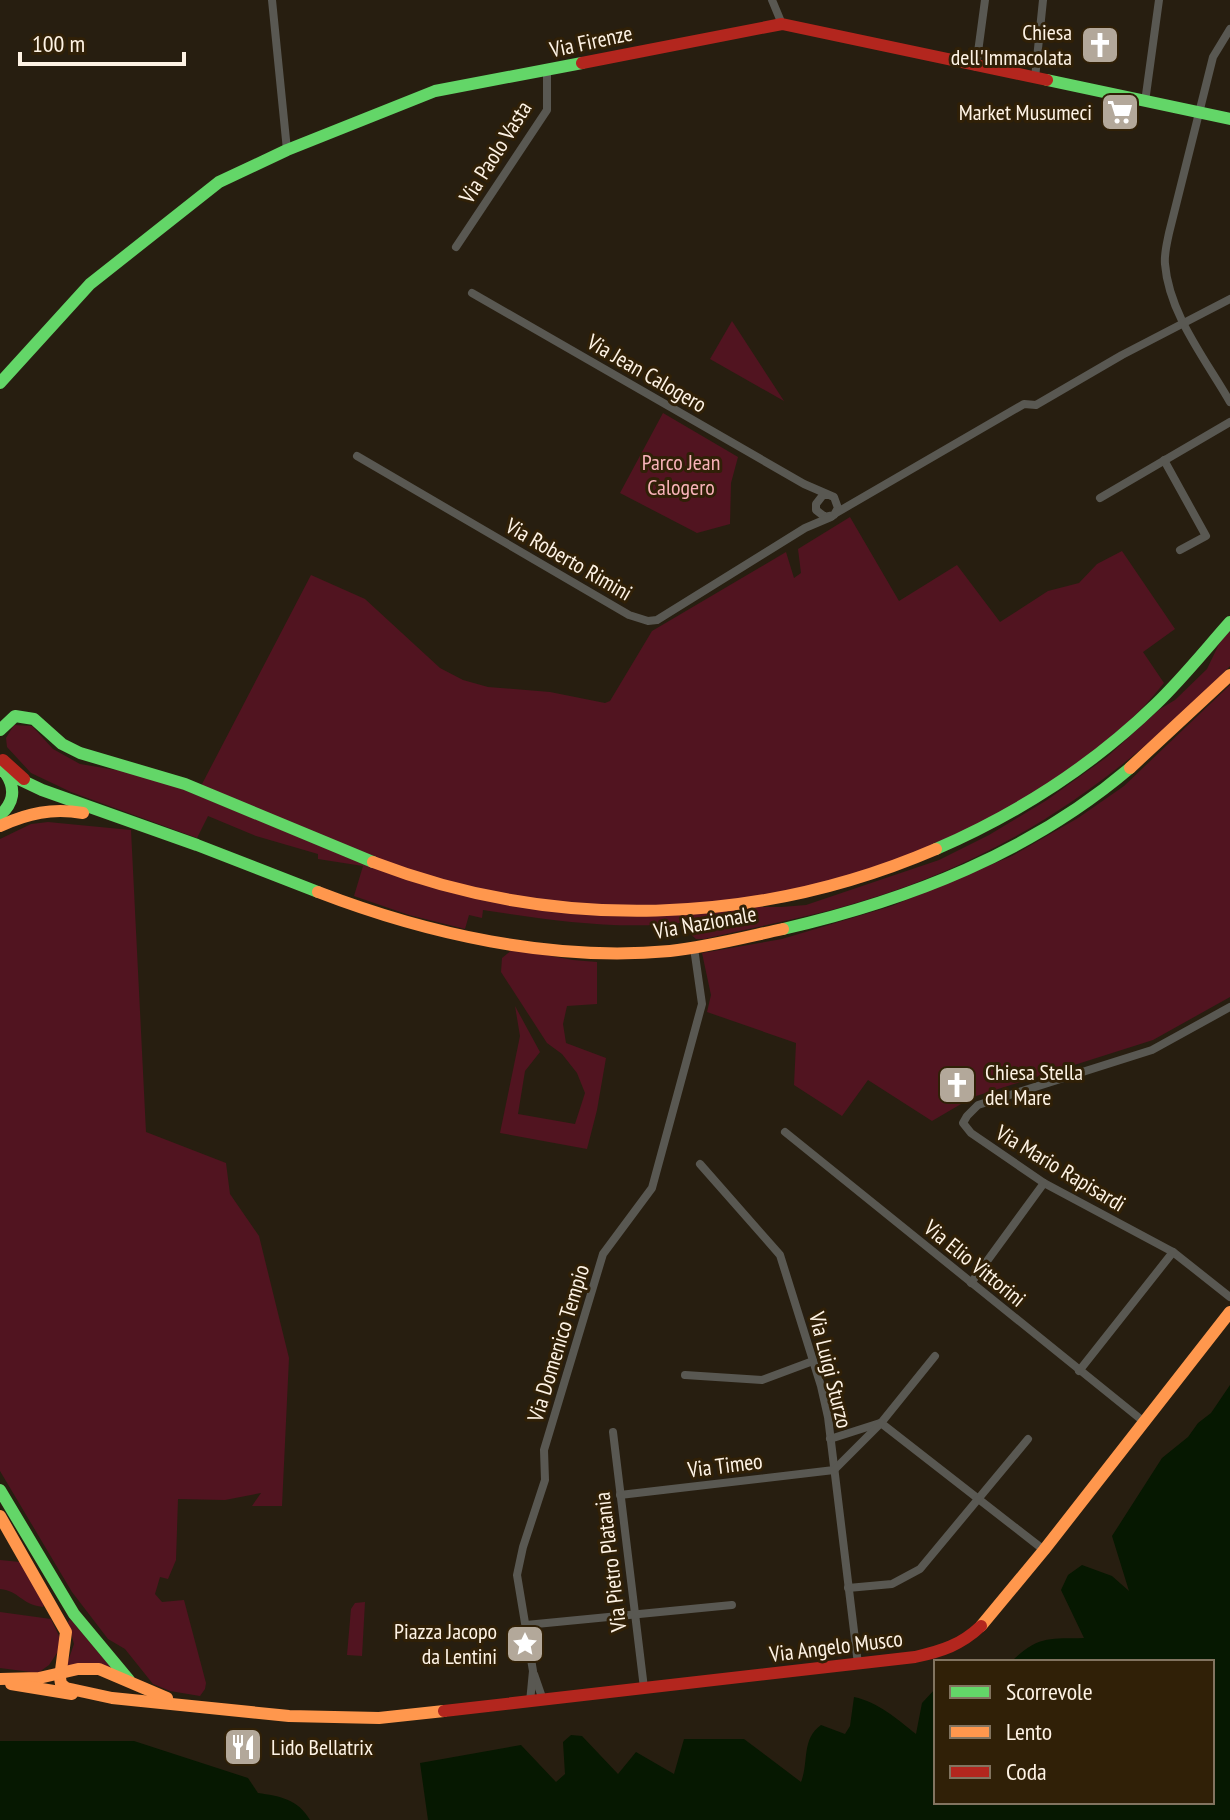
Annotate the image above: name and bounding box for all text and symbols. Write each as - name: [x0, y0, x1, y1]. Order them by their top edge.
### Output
- scale bar: [20, 16, 184, 66]
- place label: Chiesa dell'Immacolata: [951, 18, 1072, 71]
- street label: Via Firenze: [546, 19, 635, 64]
- church icon: Chiesa dell'Immacolata: [1079, 24, 1121, 66]
- text: 100 m: [32, 28, 85, 59]
- supermarket icon: Market Musumeci: [1099, 91, 1141, 133]
- street label: Via Paolo Vasta: [452, 96, 537, 209]
- place label: Market Musumeci: [959, 98, 1092, 126]
- street label: Via Jean Calogero: [581, 327, 712, 418]
- park label: Parco Jean Calogero: [642, 448, 720, 501]
- street label: Via Roberto Rimini: [500, 511, 637, 607]
- street label: Via Nazionale: [650, 899, 759, 945]
- place label: Chiesa Stella del Mare: [985, 1058, 1083, 1111]
- church icon: Chiesa Stella del Mare: [936, 1064, 978, 1106]
- street label: Via Mario Rapisardi: [990, 1118, 1131, 1218]
- street label: Via Elio Vittorini: [918, 1213, 1032, 1313]
- street label: Via Domenico Tempio: [520, 1261, 595, 1426]
- street label: Via Luigi Sturzo: [803, 1308, 859, 1431]
- street label: Via Timeo: [685, 1447, 764, 1484]
- street label: Via Pietro Platania: [588, 1491, 633, 1634]
- place label: Piazza Jacopo da Lentini: [394, 1617, 497, 1670]
- place icon: Piazza Jacopo da Lentini: [504, 1623, 546, 1665]
- street label: Via Angelo Musco: [767, 1624, 904, 1668]
- legend: [934, 1660, 1214, 1804]
- text: Scorrevole: [1006, 1676, 1093, 1707]
- text: Lento: [1006, 1716, 1052, 1747]
- restaurant icon: Lido Bellatrix: [222, 1726, 264, 1768]
- place label: Lido Bellatrix: [271, 1733, 373, 1761]
- text: Coda: [1006, 1756, 1047, 1787]

